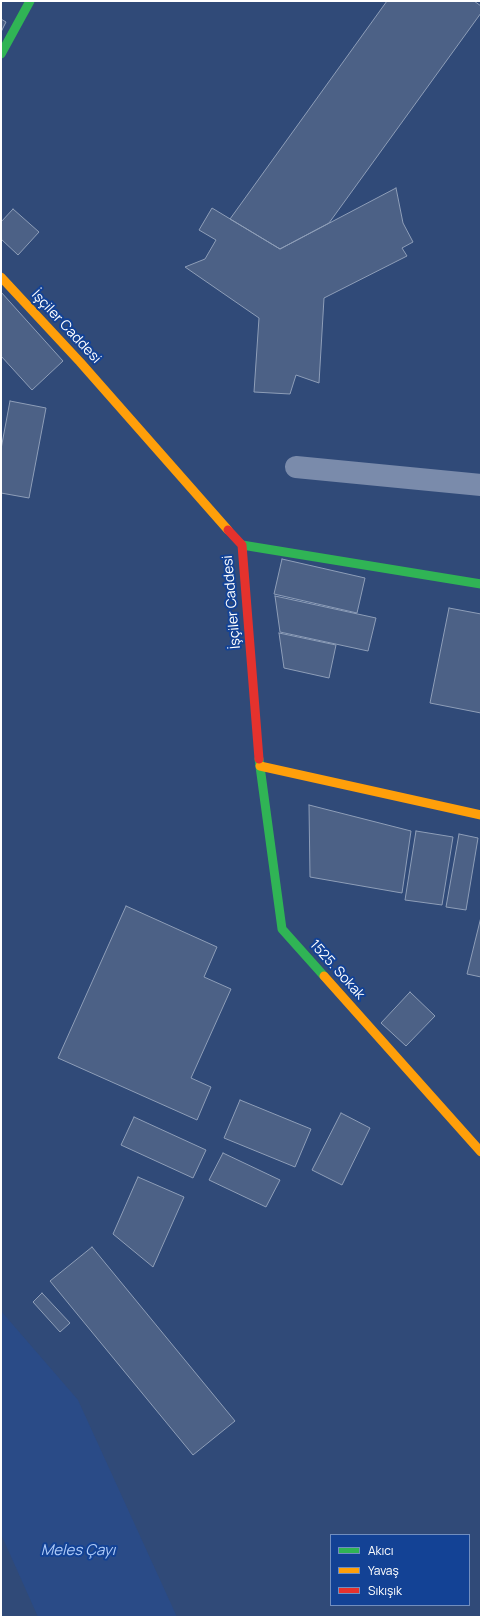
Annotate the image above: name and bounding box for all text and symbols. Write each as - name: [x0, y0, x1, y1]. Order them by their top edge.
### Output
- street label: İşçiler Caddesi: [28, 287, 104, 367]
- street label: İşçiler Caddesi: [220, 554, 244, 650]
- street label: 1525. Sokak: [306, 937, 368, 1003]
- legend: [330, 1534, 470, 1606]
- water label: Meles Çayı: [41, 1542, 115, 1560]
- text: Akıcı: [368, 1542, 394, 1559]
- text: Yavaş: [368, 1562, 399, 1579]
- text: Sıkışık: [368, 1582, 402, 1599]

